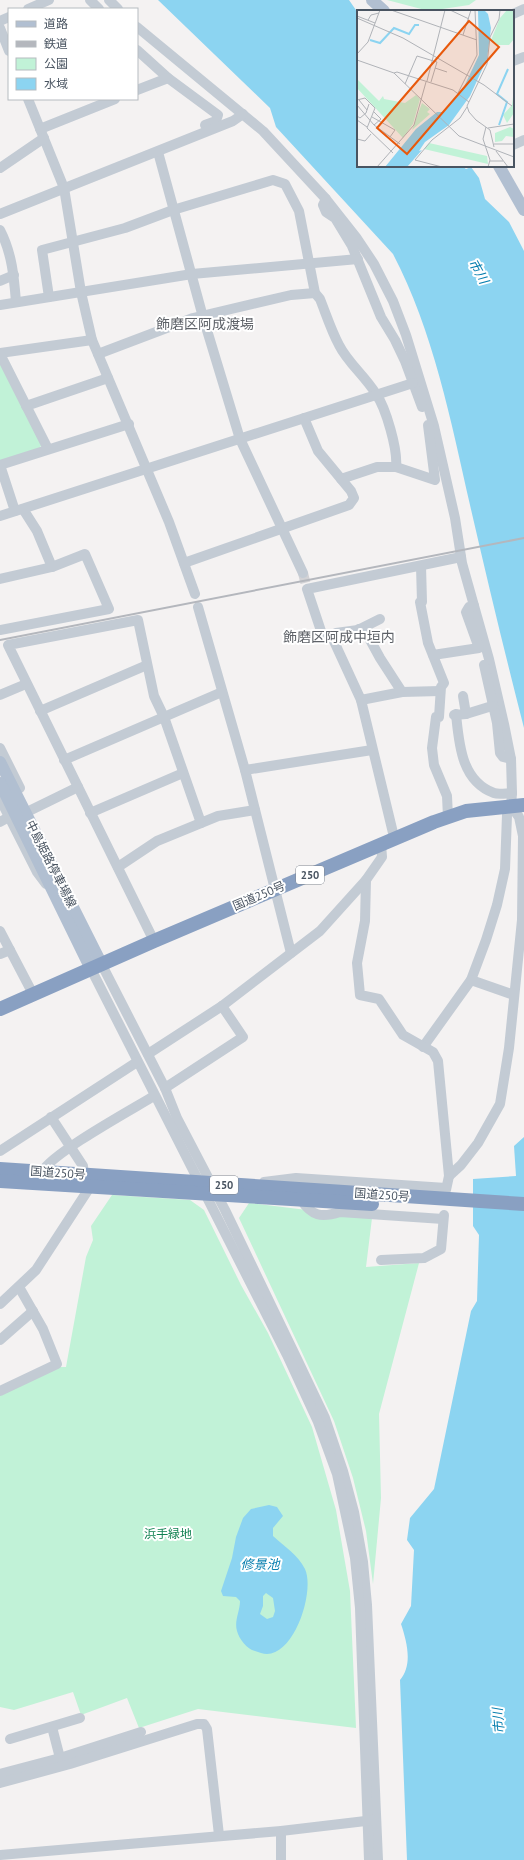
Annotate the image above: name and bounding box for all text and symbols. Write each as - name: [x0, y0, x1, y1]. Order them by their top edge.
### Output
- legend: [8, 8, 138, 100]
- inset map: [357, 10, 514, 167]
- text: 道路: [44, 16, 68, 31]
- text: 鉄道: [44, 36, 68, 51]
- text: 公園: [44, 56, 68, 71]
- text: 水域: [44, 76, 68, 91]
- water label: 市川: [465, 256, 493, 288]
- district label: 飾磨区阿成渡場: [156, 315, 254, 333]
- district label: 飾磨区阿成中垣内: [283, 628, 395, 646]
- street label: 中島姫路停車場線: [23, 818, 80, 910]
- road number: 250: [296, 866, 324, 884]
- street label: 国道250号: [230, 878, 287, 913]
- street label: 国道250号: [30, 1163, 86, 1182]
- road number: 250: [210, 1176, 238, 1194]
- street label: 国道250号: [354, 1185, 410, 1204]
- park label: 浜手緑地: [144, 1526, 192, 1541]
- water label: 修景池: [240, 1556, 281, 1573]
- water label: 市川: [489, 1705, 508, 1735]

